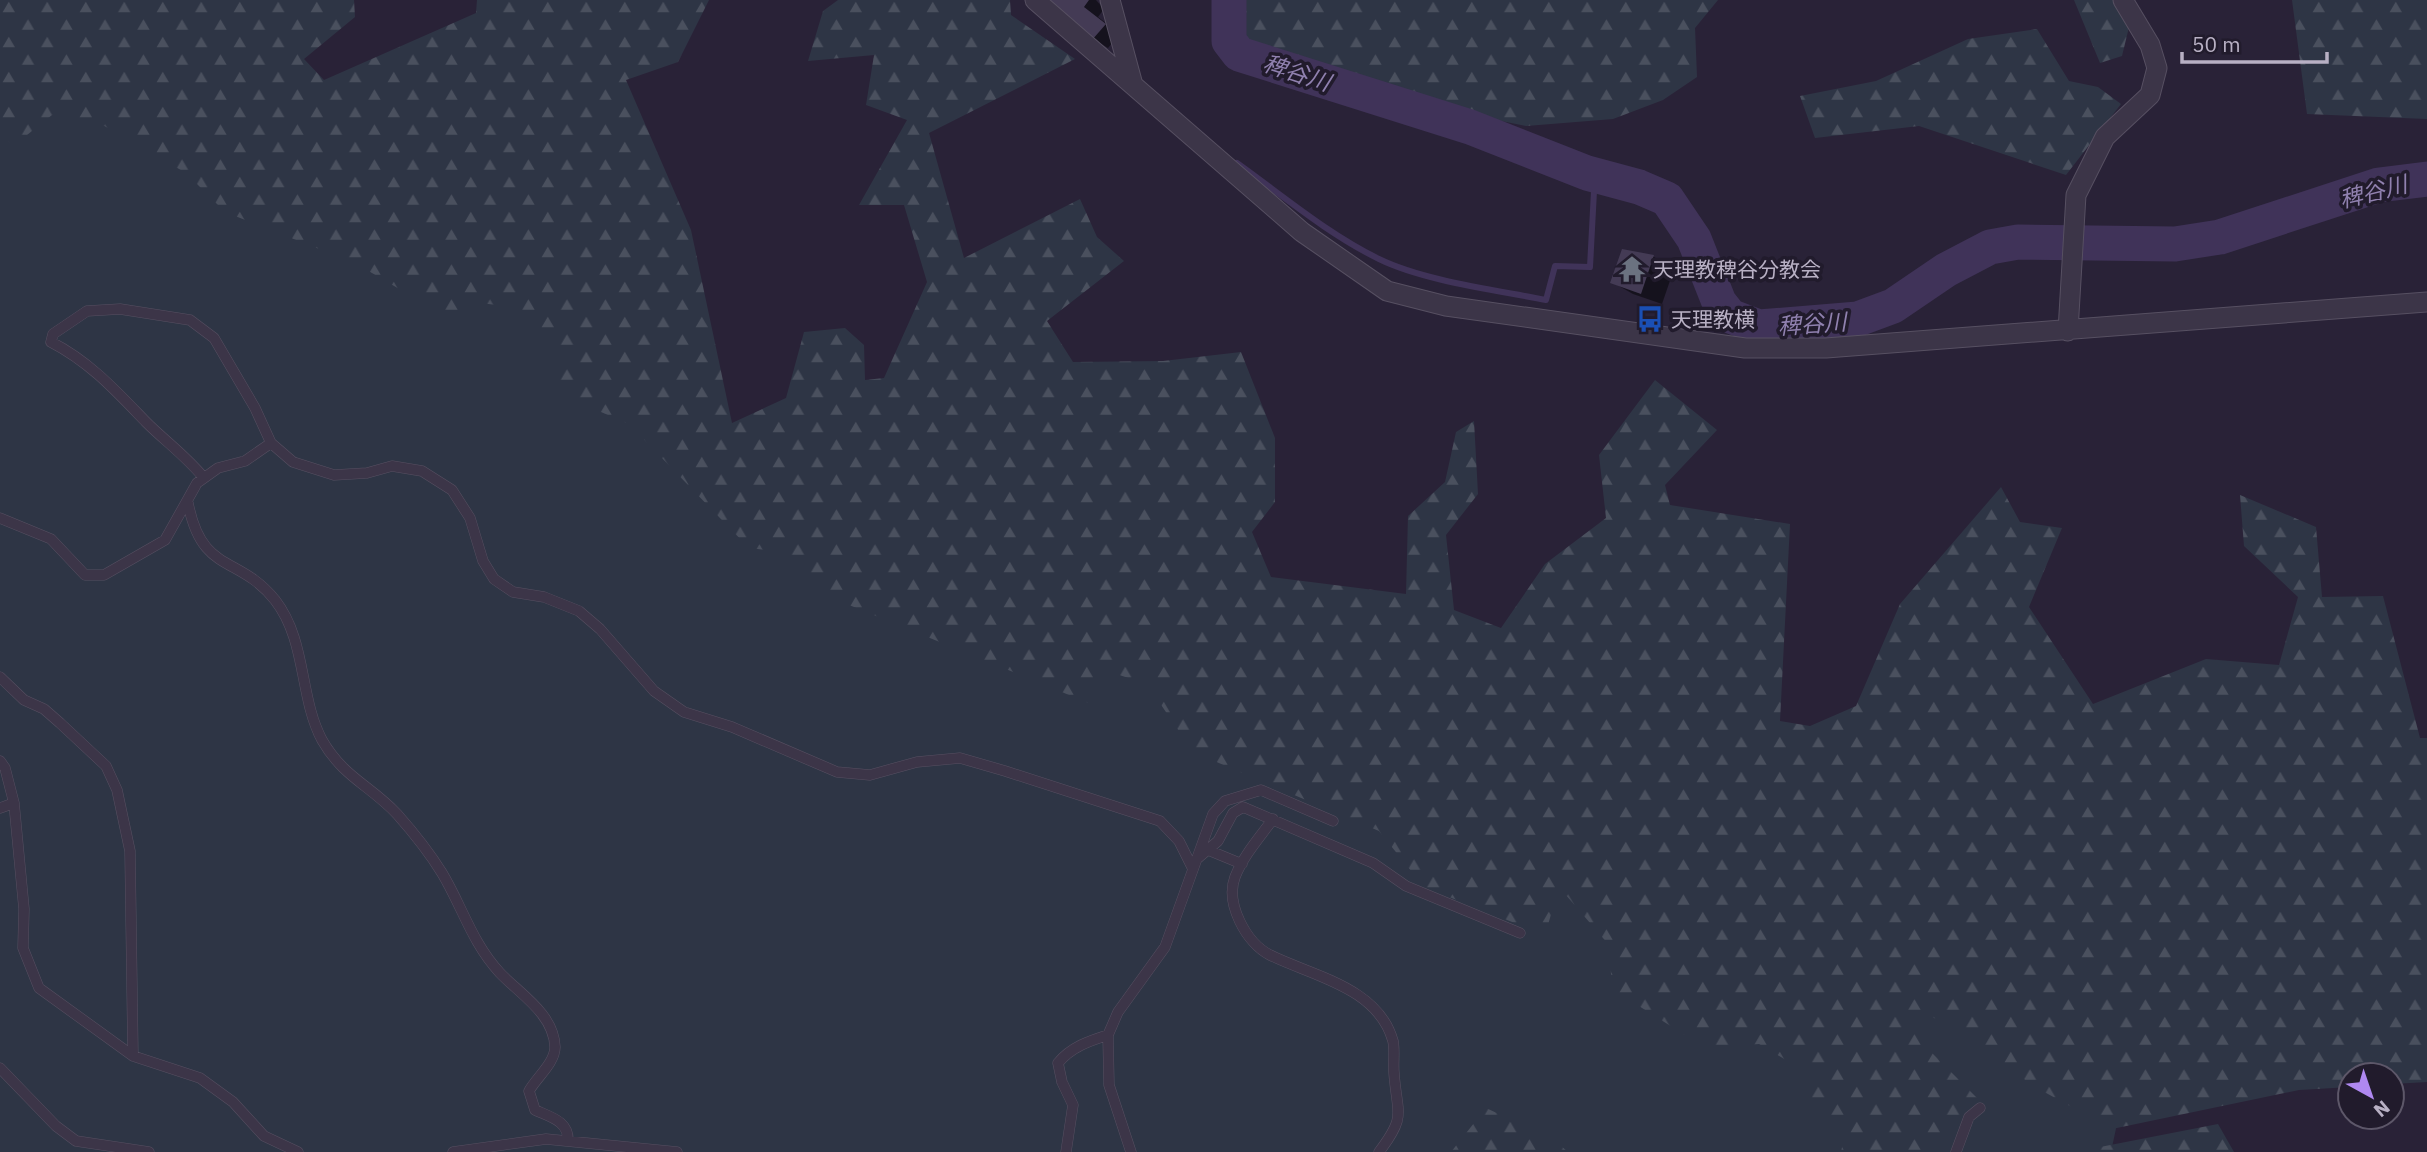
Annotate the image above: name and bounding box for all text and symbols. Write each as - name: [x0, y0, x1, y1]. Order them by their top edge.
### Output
- scale bar: [2182, 21, 2327, 65]
- text: 50 m: [2192, 30, 2241, 58]
- water label: 稗谷川: [1260, 47, 1337, 98]
- water label: 稗谷川: [2336, 167, 2413, 214]
- temple icon: 天理教稗谷分教会: [1617, 254, 1647, 284]
- place label: 天理教稗谷分教会: [1653, 255, 1821, 283]
- bus stop icon: 天理教横: [1635, 304, 1665, 334]
- place label: 天理教横: [1671, 305, 1755, 333]
- water label: 稗谷川: [1777, 305, 1850, 340]
- north arrow: [2336, 1061, 2406, 1131]
- text: N: [2369, 1095, 2395, 1123]

